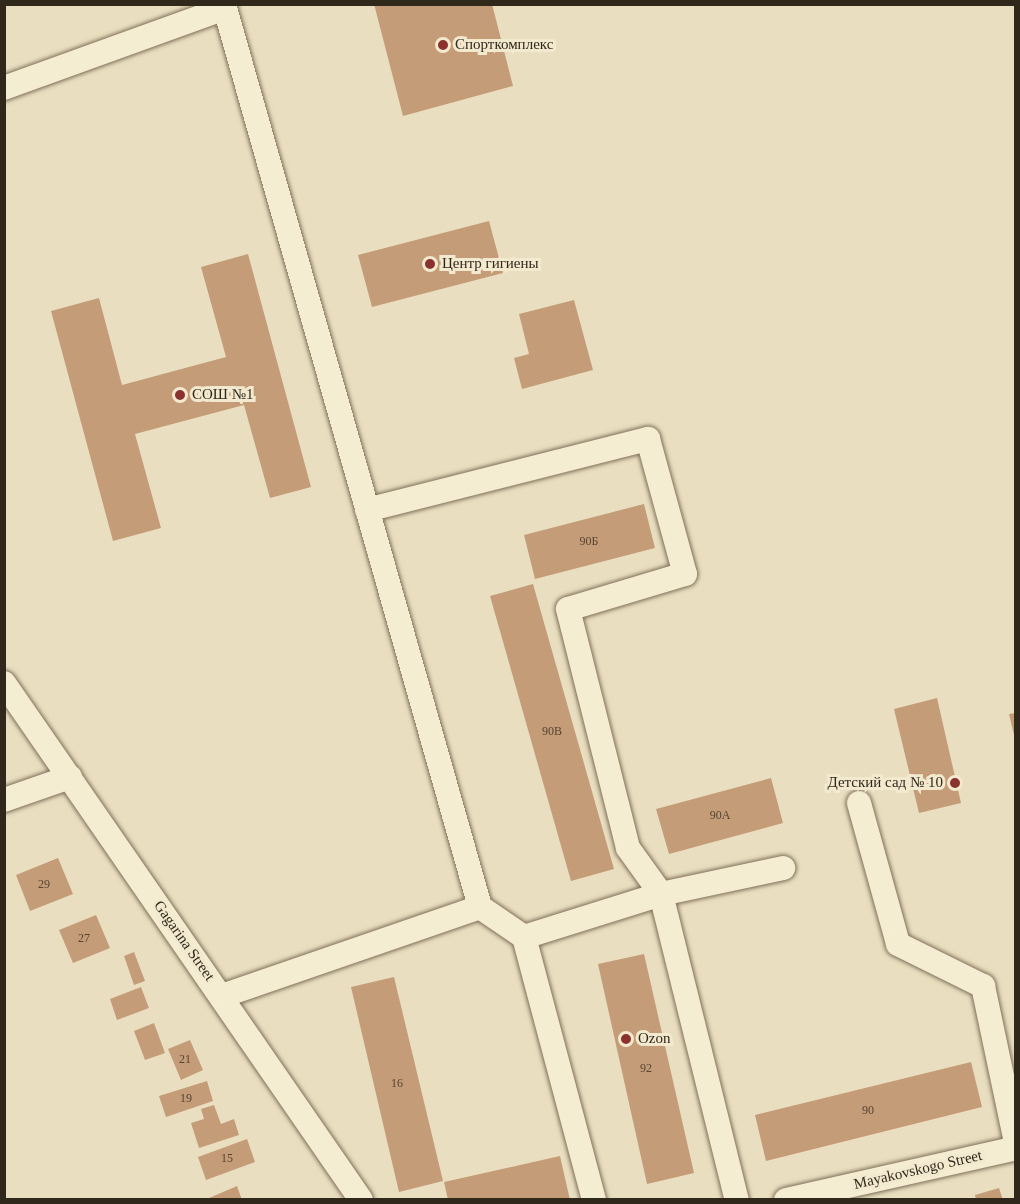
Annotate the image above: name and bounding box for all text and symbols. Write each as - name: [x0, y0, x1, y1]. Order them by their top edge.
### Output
- place label: Спорткомплекс: [455, 36, 553, 54]
- marker: Спорткомплекс: [436, 38, 450, 52]
- place label: Центр гигиены: [442, 255, 539, 273]
- marker: Центр гигиены: [423, 257, 437, 271]
- place label: СОШ №1: [192, 386, 254, 404]
- marker: СОШ №1: [173, 388, 187, 402]
- house number: 90Б: [580, 535, 598, 549]
- house number: 90В: [542, 725, 562, 739]
- place label: Детский сад № 10: [827, 774, 943, 792]
- marker: Детский сад № 10: [948, 776, 962, 790]
- house number: 90А: [710, 809, 730, 823]
- house number: 29: [38, 878, 50, 892]
- street label: Gagarina Street: [150, 897, 218, 985]
- house number: 27: [78, 932, 90, 946]
- place label: Ozon: [638, 1030, 670, 1048]
- marker: Ozon: [619, 1032, 633, 1046]
- house number: 21: [179, 1053, 191, 1067]
- house number: 92: [640, 1062, 652, 1076]
- house number: 16: [391, 1077, 403, 1091]
- house number: 19: [180, 1092, 192, 1106]
- house number: 90: [862, 1104, 874, 1118]
- street label: Mayakovskogo Street: [852, 1146, 984, 1194]
- house number: 15: [221, 1152, 233, 1166]

